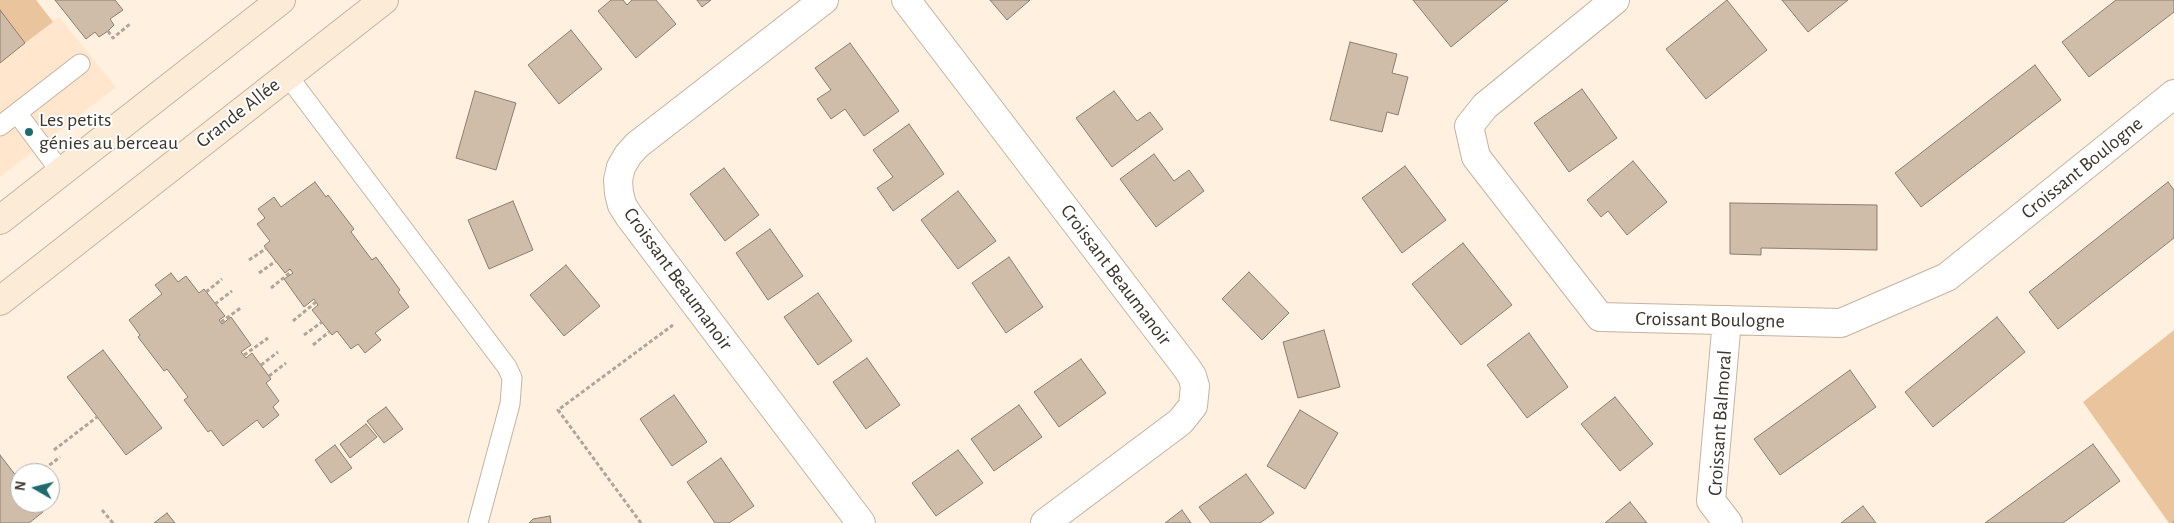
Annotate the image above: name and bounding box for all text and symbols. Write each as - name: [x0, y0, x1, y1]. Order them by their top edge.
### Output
- street label: Grande Allée: [191, 73, 285, 153]
- place label: Les petits génies au berceau: [39, 108, 178, 155]
- street label: Croissant Boulogne: [2016, 112, 2148, 224]
- marker: Les petits génies au berceau: [23, 126, 35, 138]
- street label: Croissant Beaumanoir: [1055, 200, 1177, 350]
- street label: Croissant Beaumanoir: [618, 203, 738, 355]
- street label: Croissant Boulogne: [1635, 307, 1785, 333]
- street label: Croissant Balmoral: [1703, 349, 1737, 497]
- north arrow: [10, 463, 60, 513]
- text: N: [14, 480, 29, 492]

